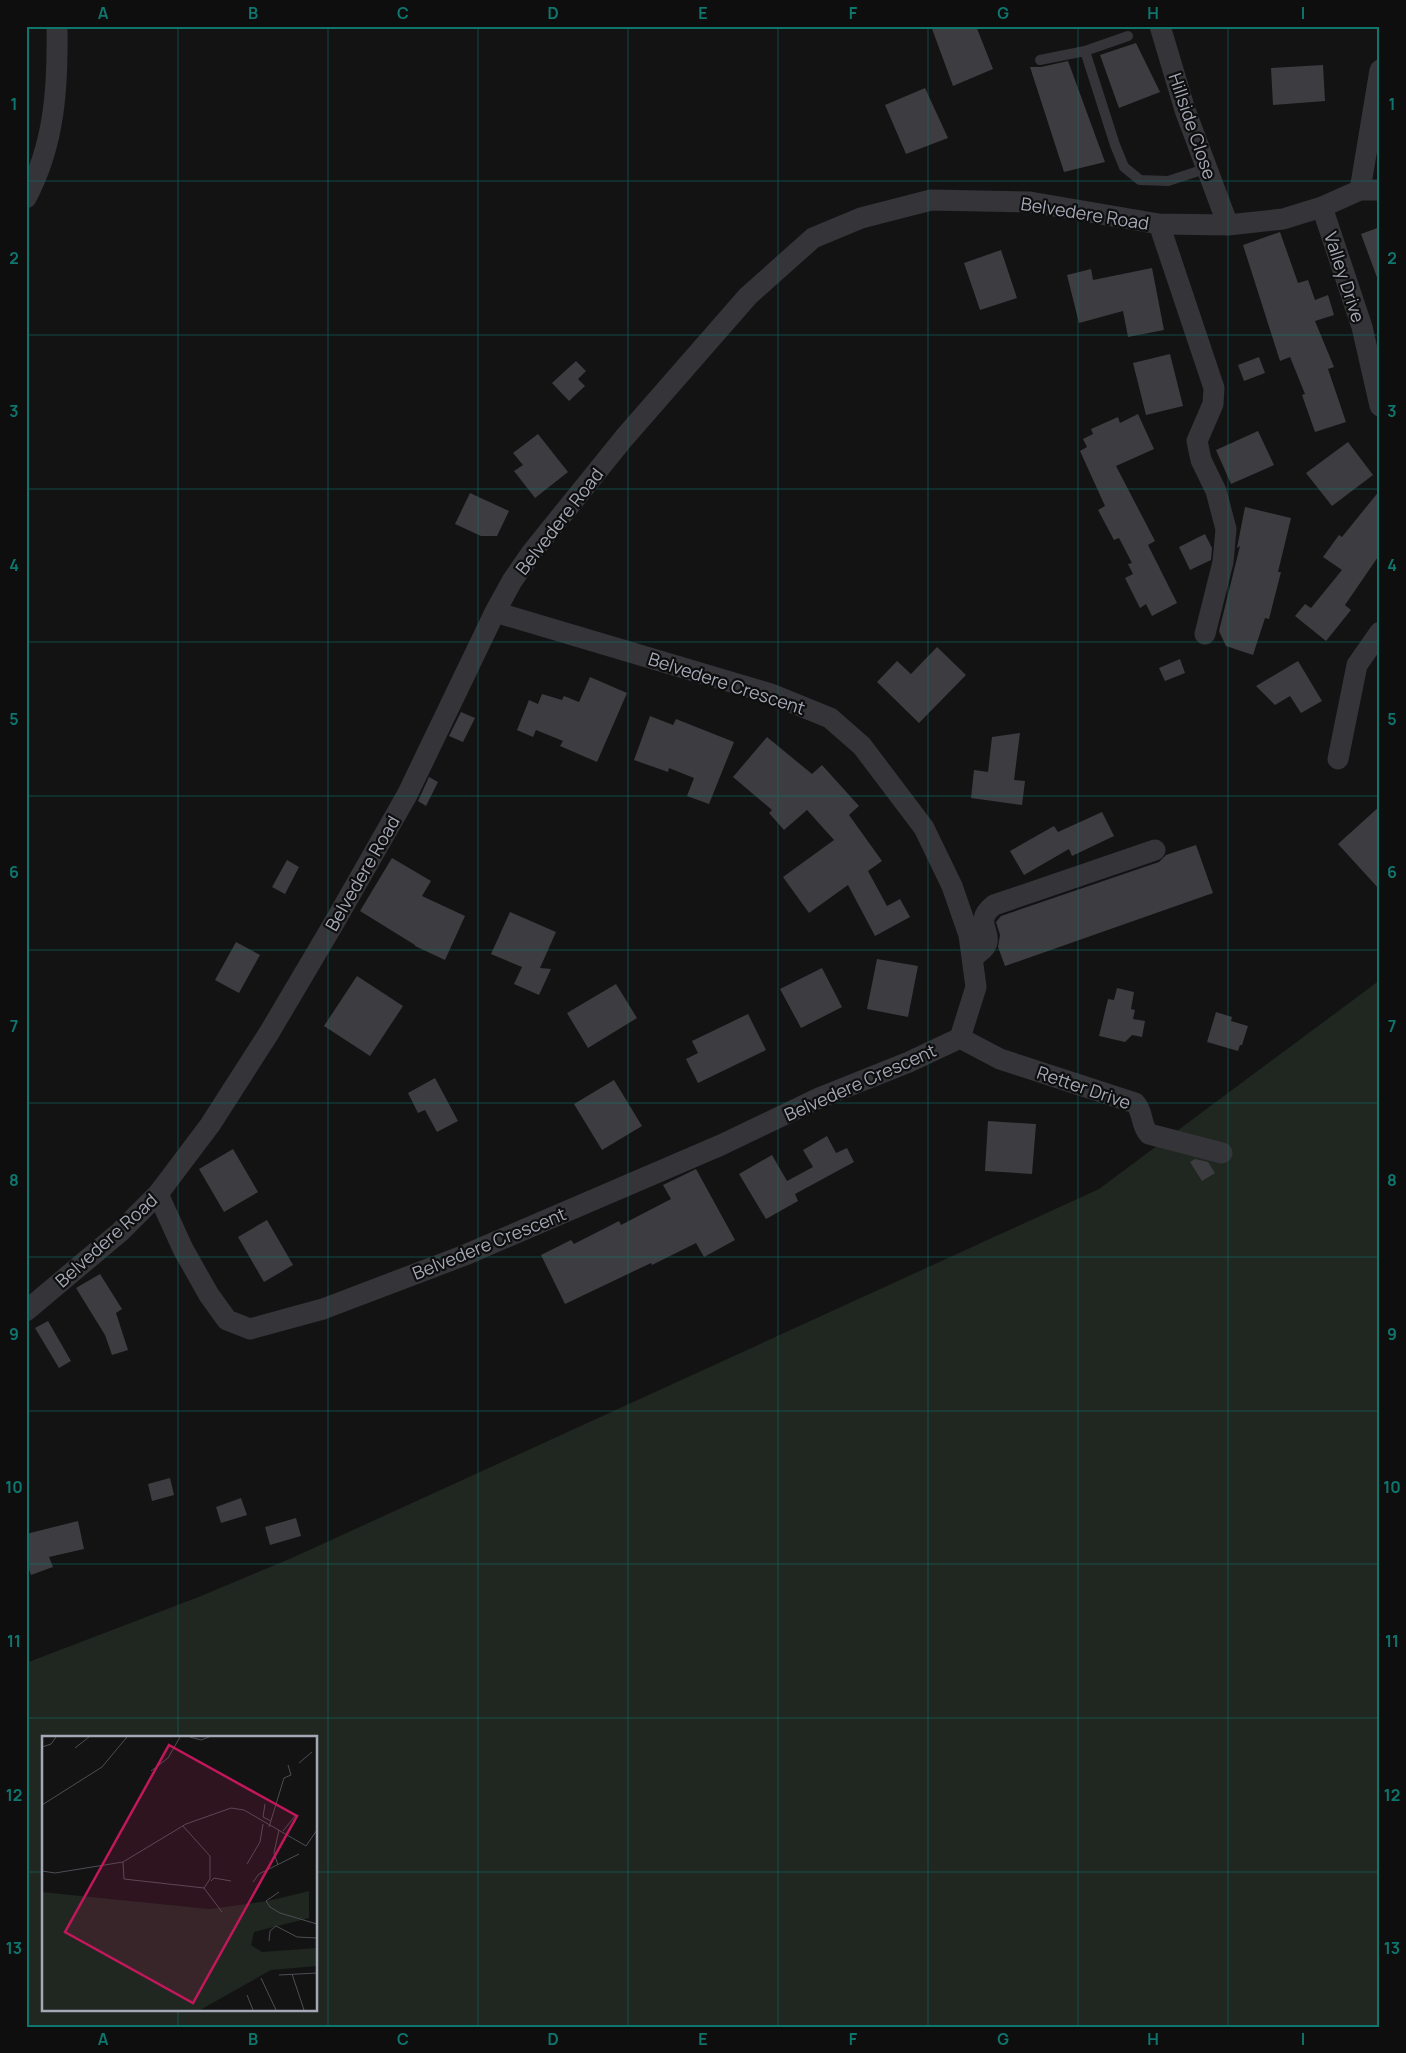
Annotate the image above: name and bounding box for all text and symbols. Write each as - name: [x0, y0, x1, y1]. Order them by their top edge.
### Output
- text: A: [98, 2, 109, 24]
- text: B: [248, 2, 258, 24]
- text: C: [397, 2, 409, 24]
- text: D: [547, 2, 559, 24]
- text: E: [698, 2, 708, 24]
- text: F: [849, 2, 858, 24]
- text: G: [997, 2, 1009, 24]
- text: H: [1147, 2, 1159, 24]
- text: I: [1301, 2, 1305, 24]
- street label: Hillside Close: [1164, 70, 1222, 182]
- text: 1: [10, 93, 18, 115]
- text: 1: [1388, 93, 1396, 115]
- street label: Belvedere Road: [1019, 191, 1151, 235]
- street label: Valley Drive: [1319, 229, 1371, 325]
- text: 2: [9, 247, 19, 269]
- text: 2: [1387, 247, 1397, 269]
- text: 3: [9, 400, 19, 422]
- text: 3: [1387, 400, 1397, 422]
- street label: Belvedere Road: [510, 463, 608, 579]
- text: 4: [9, 554, 19, 576]
- text: 4: [1387, 554, 1397, 576]
- street label: Belvedere Crescent: [645, 646, 809, 720]
- text: 5: [9, 708, 19, 730]
- text: 5: [1387, 708, 1397, 730]
- street label: Belvedere Road: [319, 811, 405, 935]
- text: 6: [9, 861, 19, 883]
- text: 6: [1387, 861, 1397, 883]
- text: 7: [10, 1015, 18, 1037]
- text: 7: [1388, 1015, 1396, 1037]
- street label: Belvedere Crescent: [780, 1038, 940, 1126]
- street label: Retter Drive: [1034, 1060, 1134, 1114]
- text: 8: [9, 1169, 19, 1191]
- text: 8: [1387, 1169, 1397, 1191]
- street label: Belvedere Road: [50, 1188, 162, 1292]
- street label: Belvedere Crescent: [409, 1201, 569, 1285]
- text: 9: [9, 1323, 19, 1345]
- text: 9: [1387, 1323, 1397, 1345]
- text: 10: [5, 1476, 23, 1498]
- text: 10: [1383, 1476, 1401, 1498]
- text: 11: [7, 1630, 21, 1652]
- text: 11: [1385, 1630, 1399, 1652]
- inset map: [42, 1736, 318, 2010]
- text: 12: [6, 1784, 22, 1806]
- text: 12: [1384, 1784, 1400, 1806]
- text: 13: [6, 1937, 22, 1959]
- text: 13: [1384, 1937, 1400, 1959]
- text: A: [98, 2028, 109, 2050]
- text: B: [248, 2028, 258, 2050]
- text: C: [397, 2028, 409, 2050]
- text: D: [547, 2028, 559, 2050]
- text: E: [698, 2028, 708, 2050]
- text: F: [849, 2028, 858, 2050]
- text: G: [997, 2028, 1009, 2050]
- text: H: [1147, 2028, 1159, 2050]
- text: I: [1301, 2028, 1305, 2050]

